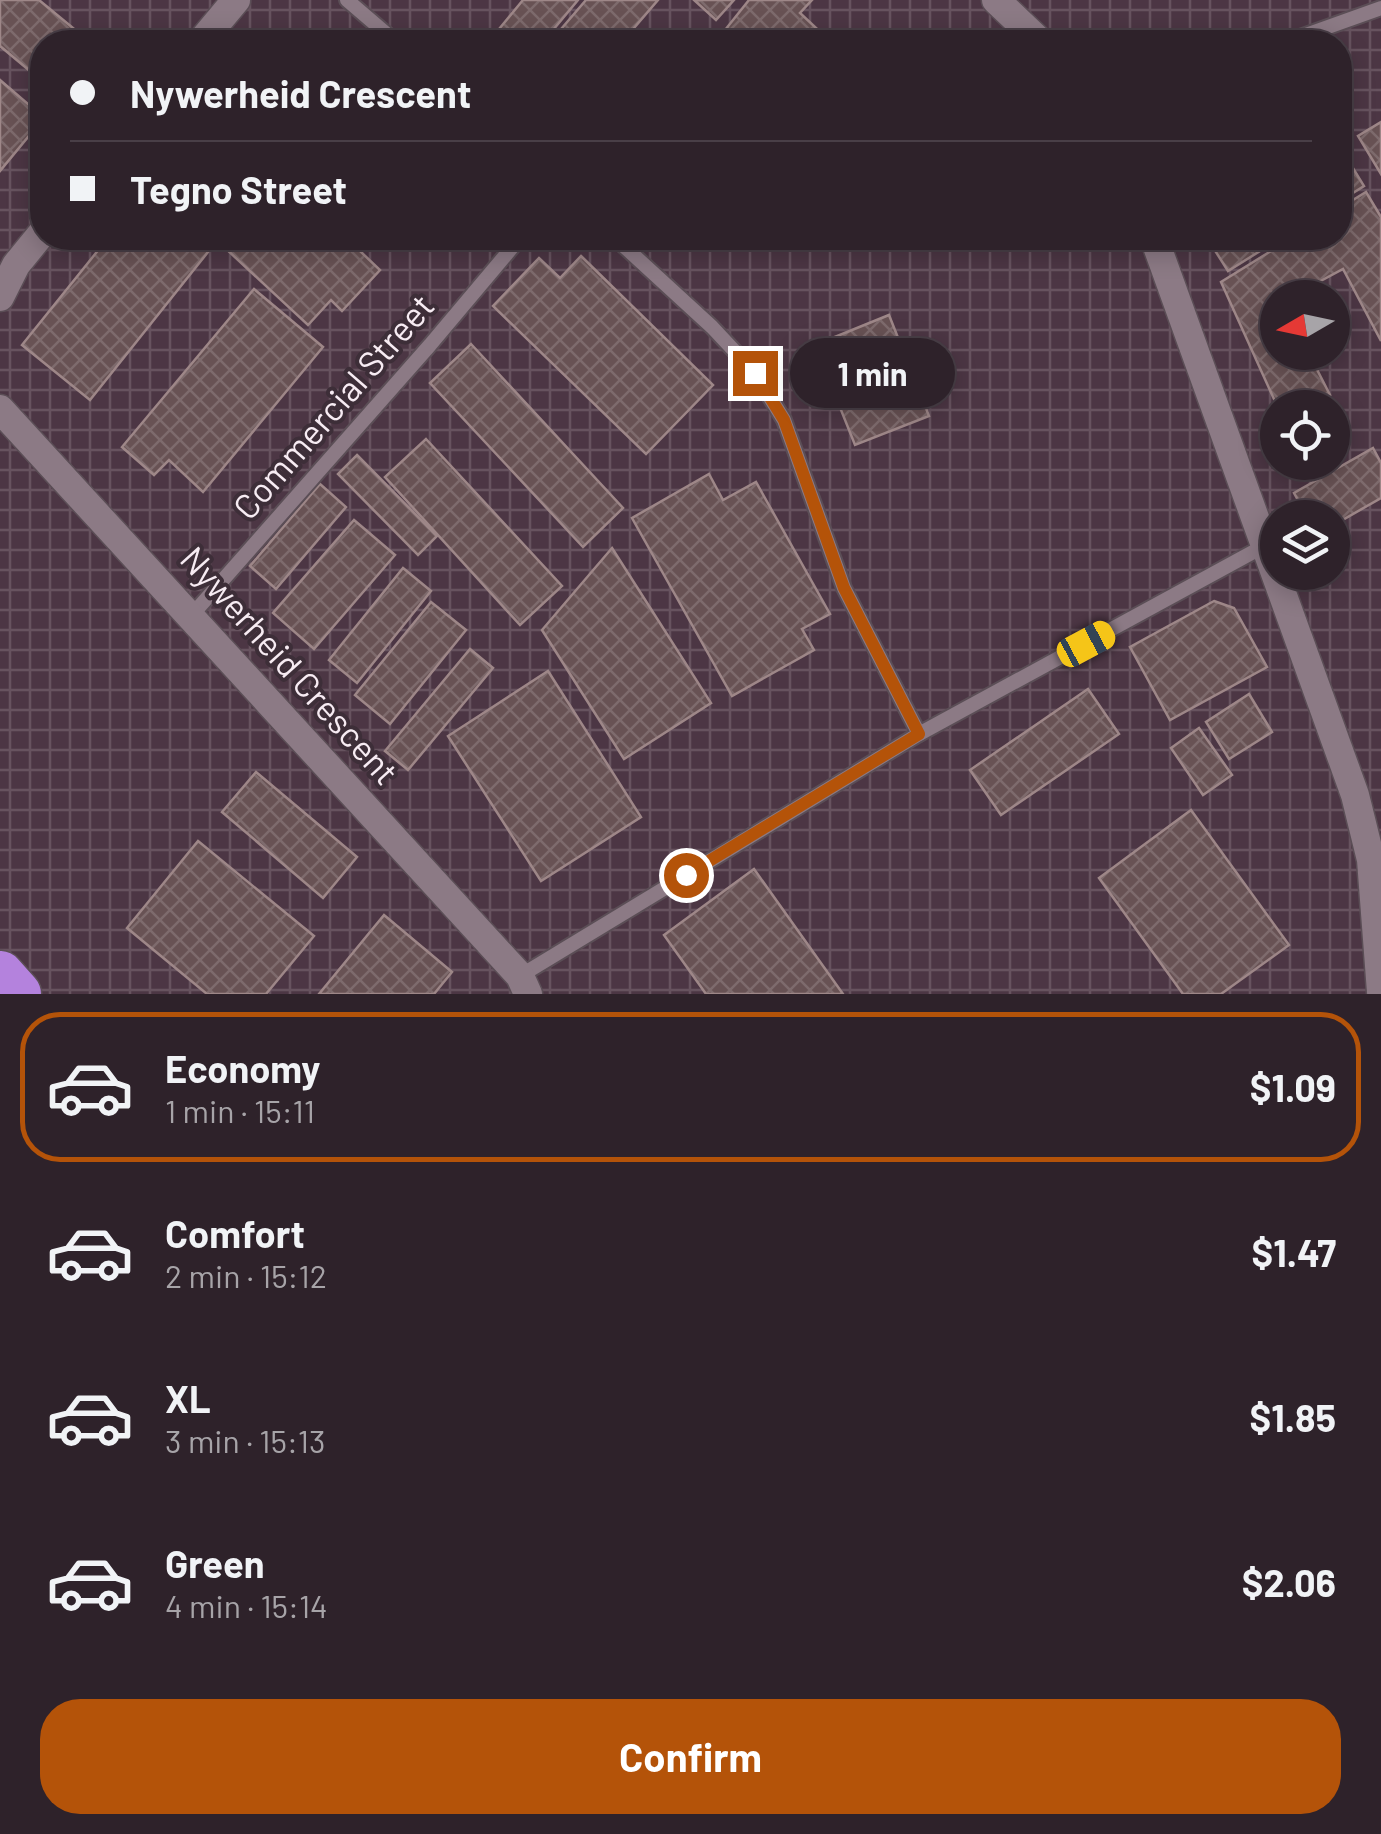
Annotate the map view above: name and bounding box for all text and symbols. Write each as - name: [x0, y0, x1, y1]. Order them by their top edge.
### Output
- text: Nywerheid Crescent: [130, 70, 471, 116]
- text: Tegno Street: [130, 166, 347, 212]
- north arrow: [1260, 280, 1350, 370]
- map controls: [1260, 280, 1350, 590]
- street label: Commercial Street: [223, 284, 442, 527]
- callout: 1 min: [790, 338, 955, 408]
- route end: [733, 351, 778, 396]
- text: 1 min: [837, 354, 908, 392]
- button: locate: [1260, 390, 1350, 480]
- button: layers: [1260, 500, 1350, 590]
- street label: Nywerheid Crescent: [173, 537, 408, 792]
- car: [1052, 617, 1120, 671]
- route start: [664, 853, 709, 898]
- icon: car: [45, 1042, 135, 1132]
- text: Economy: [165, 1045, 320, 1091]
- text: $1.09: [1250, 1064, 1336, 1110]
- text: 1 min · 15:11: [165, 1091, 315, 1129]
- icon: car: [45, 1207, 135, 1297]
- text: Comfort: [165, 1210, 305, 1256]
- text: $1.47: [1251, 1229, 1336, 1275]
- text: 2 min · 15:12: [165, 1256, 327, 1294]
- icon: car: [45, 1372, 135, 1462]
- text: XL: [165, 1375, 211, 1421]
- text: $1.85: [1250, 1394, 1336, 1440]
- text: 3 min · 15:13: [165, 1421, 325, 1459]
- icon: car: [45, 1537, 135, 1627]
- text: Green: [165, 1540, 265, 1586]
- text: $2.06: [1242, 1559, 1336, 1605]
- text: 4 min · 15:14: [165, 1586, 328, 1624]
- button: Confirm: [40, 1699, 1341, 1814]

